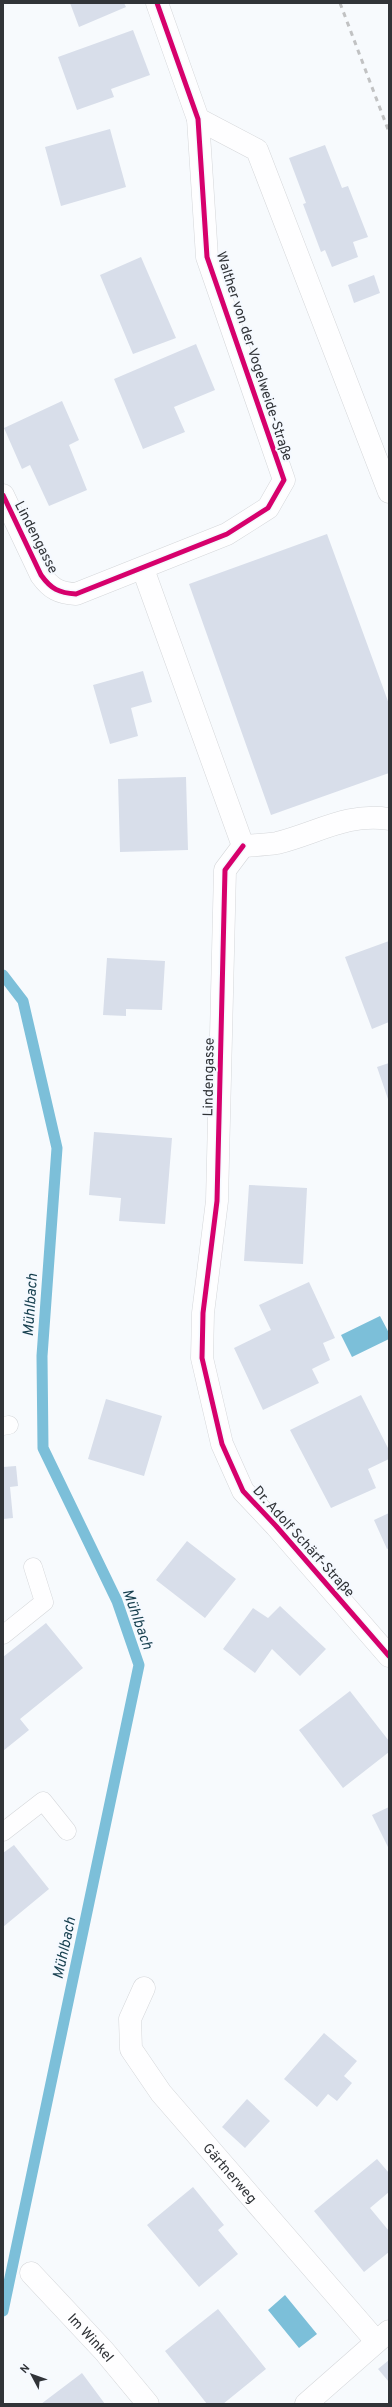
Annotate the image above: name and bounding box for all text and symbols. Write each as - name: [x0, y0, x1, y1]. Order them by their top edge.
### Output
- street label: Walther von der Vogelweide-Straße: [212, 250, 296, 463]
- street label: Lindengasse: [10, 499, 61, 577]
- street label: Lindengasse: [200, 1037, 219, 1117]
- water label: Mühlbach: [20, 1273, 43, 1337]
- street label: Dr. Adolf Schärf-Straße: [248, 1483, 357, 1601]
- water label: Mühlbach: [117, 1587, 156, 1652]
- water label: Mühlbach: [50, 1916, 81, 1981]
- street label: Gärtnerweg: [198, 2140, 260, 2207]
- street label: Im Winkel: [63, 2310, 117, 2366]
- north arrow: [12, 2355, 52, 2395]
- text: N: [17, 2362, 33, 2377]

